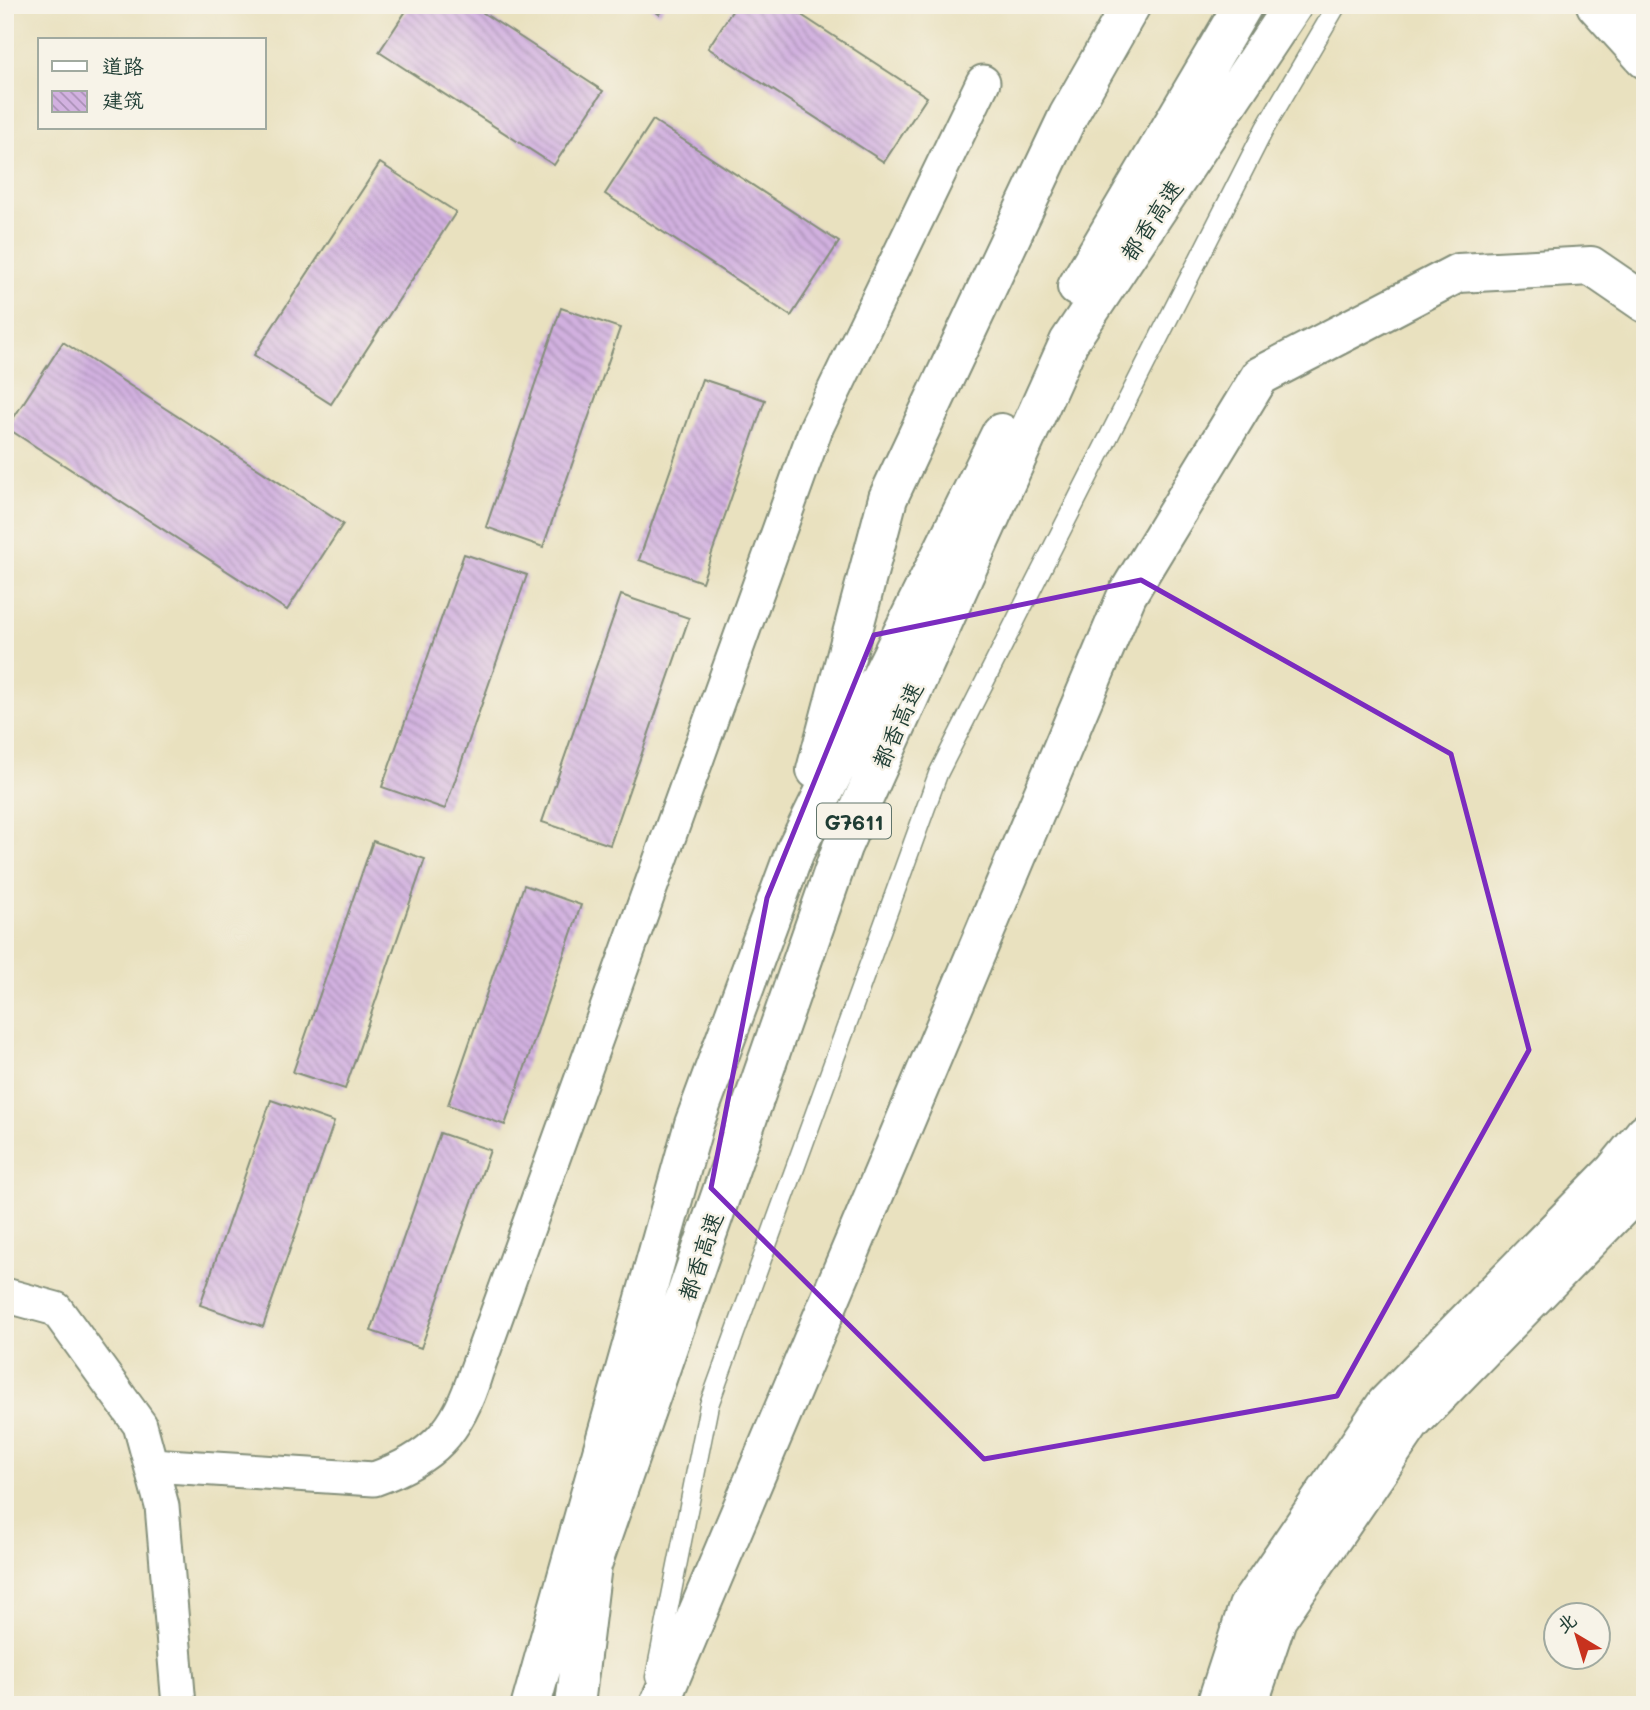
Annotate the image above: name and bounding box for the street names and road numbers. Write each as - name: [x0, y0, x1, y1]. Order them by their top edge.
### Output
- street label: 都香高速: [1113, 173, 1189, 267]
- street label: 都香高速: [865, 677, 929, 773]
- road number: G7611: [817, 804, 891, 838]
- street label: 都香高速: [671, 1208, 729, 1304]

